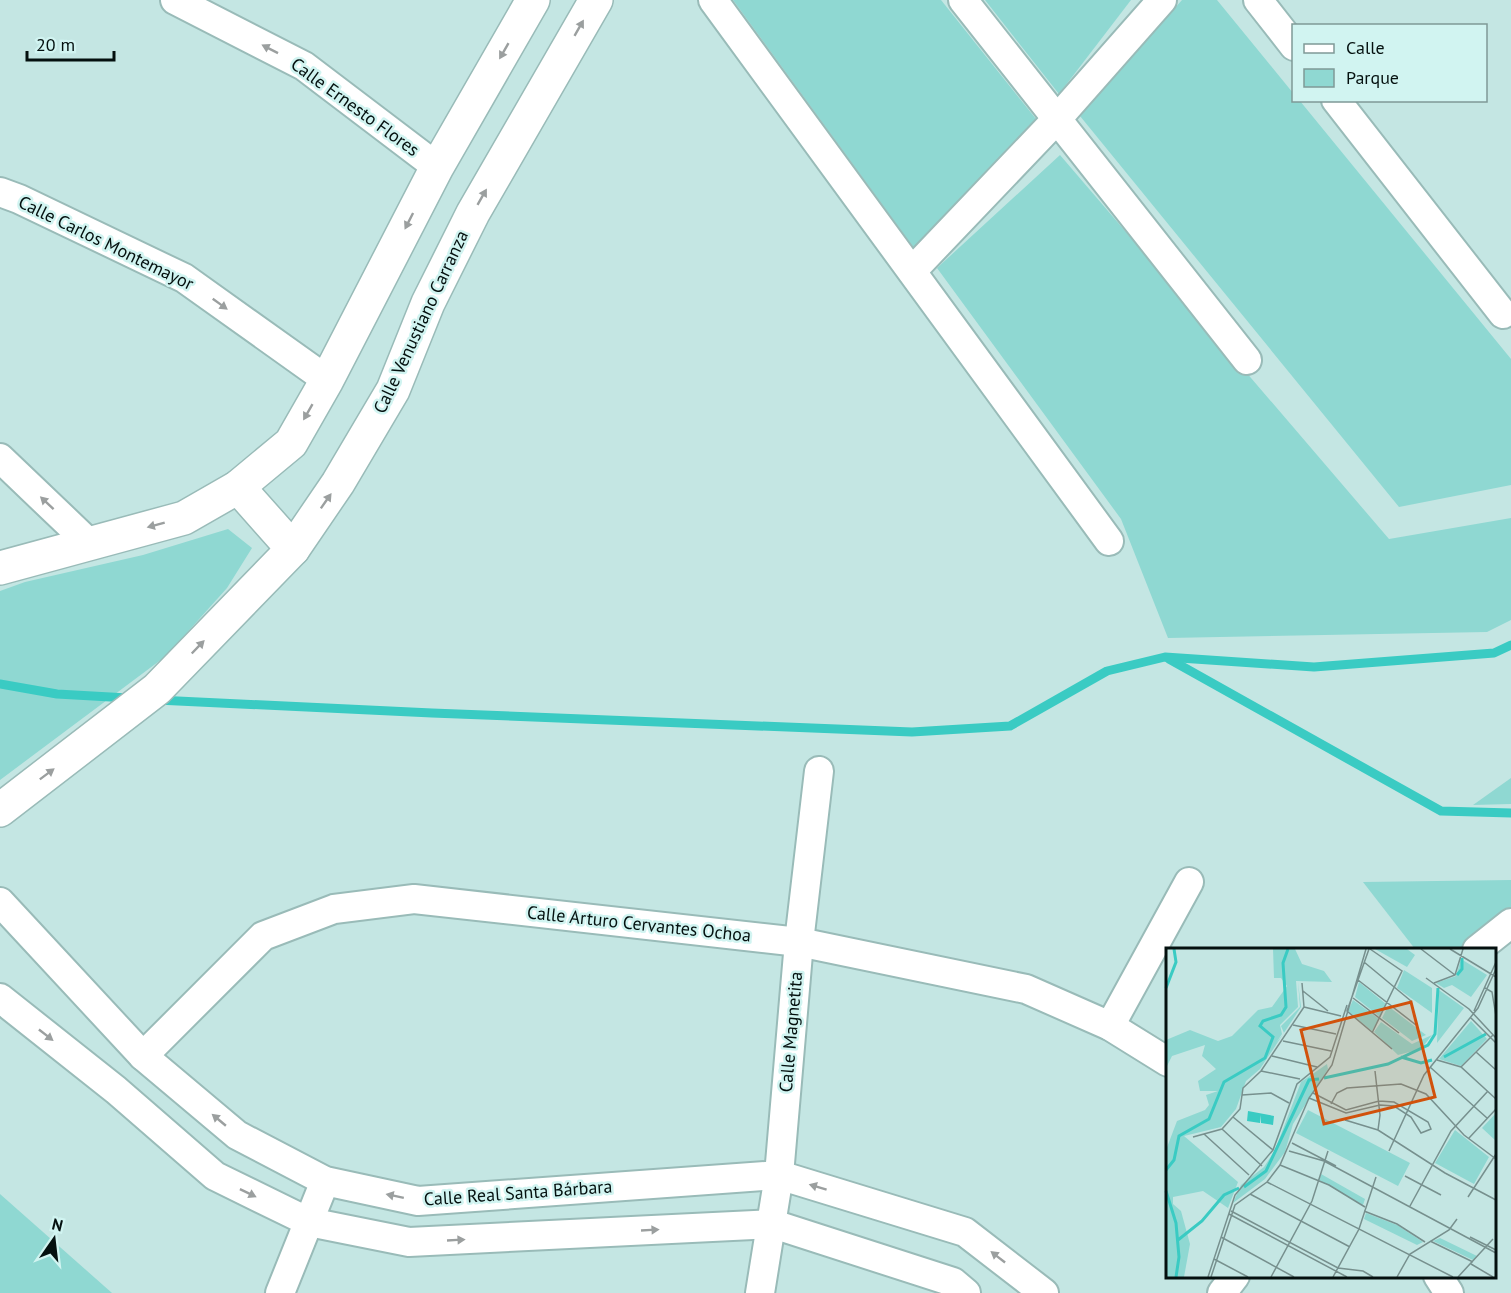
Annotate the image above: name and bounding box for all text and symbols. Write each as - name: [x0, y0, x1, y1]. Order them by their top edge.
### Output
- one-way arrow: [574, 20, 584, 37]
- scale bar: [27, 24, 114, 62]
- legend: [1292, 24, 1487, 102]
- text: 20 m: [36, 33, 75, 56]
- text: Calle: [1346, 36, 1385, 59]
- one-way arrow: [499, 43, 509, 60]
- one-way arrow: [261, 44, 279, 54]
- street label: Calle Ernesto Flores: [287, 52, 424, 161]
- text: Parque: [1346, 66, 1399, 89]
- one-way arrow: [477, 188, 487, 205]
- street label: Calle Carlos Montemayor: [15, 190, 198, 295]
- one-way arrow: [404, 213, 414, 230]
- street label: Calle Venustiano Carranza: [368, 227, 473, 417]
- one-way arrow: [211, 298, 227, 310]
- one-way arrow: [303, 404, 314, 420]
- one-way arrow: [320, 494, 332, 510]
- one-way arrow: [40, 496, 54, 510]
- one-way arrow: [147, 521, 165, 530]
- one-way arrow: [190, 640, 204, 654]
- one-way arrow: [39, 769, 54, 781]
- street label: Calle Arturo Cervantes Ochoa: [526, 900, 752, 947]
- inset map: [1166, 948, 1496, 1278]
- street label: Calle Magnetita: [774, 971, 807, 1093]
- one-way arrow: [38, 1028, 54, 1041]
- one-way arrow: [211, 1113, 227, 1126]
- street label: Calle Real Santa Bárbara: [423, 1174, 613, 1211]
- one-way arrow: [809, 1182, 827, 1191]
- one-way arrow: [240, 1188, 257, 1197]
- one-way arrow: [386, 1191, 405, 1200]
- north arrow: [24, 1209, 84, 1269]
- text: N: [50, 1213, 65, 1235]
- one-way arrow: [641, 1225, 660, 1234]
- one-way arrow: [446, 1235, 465, 1244]
- one-way arrow: [990, 1252, 1005, 1264]

